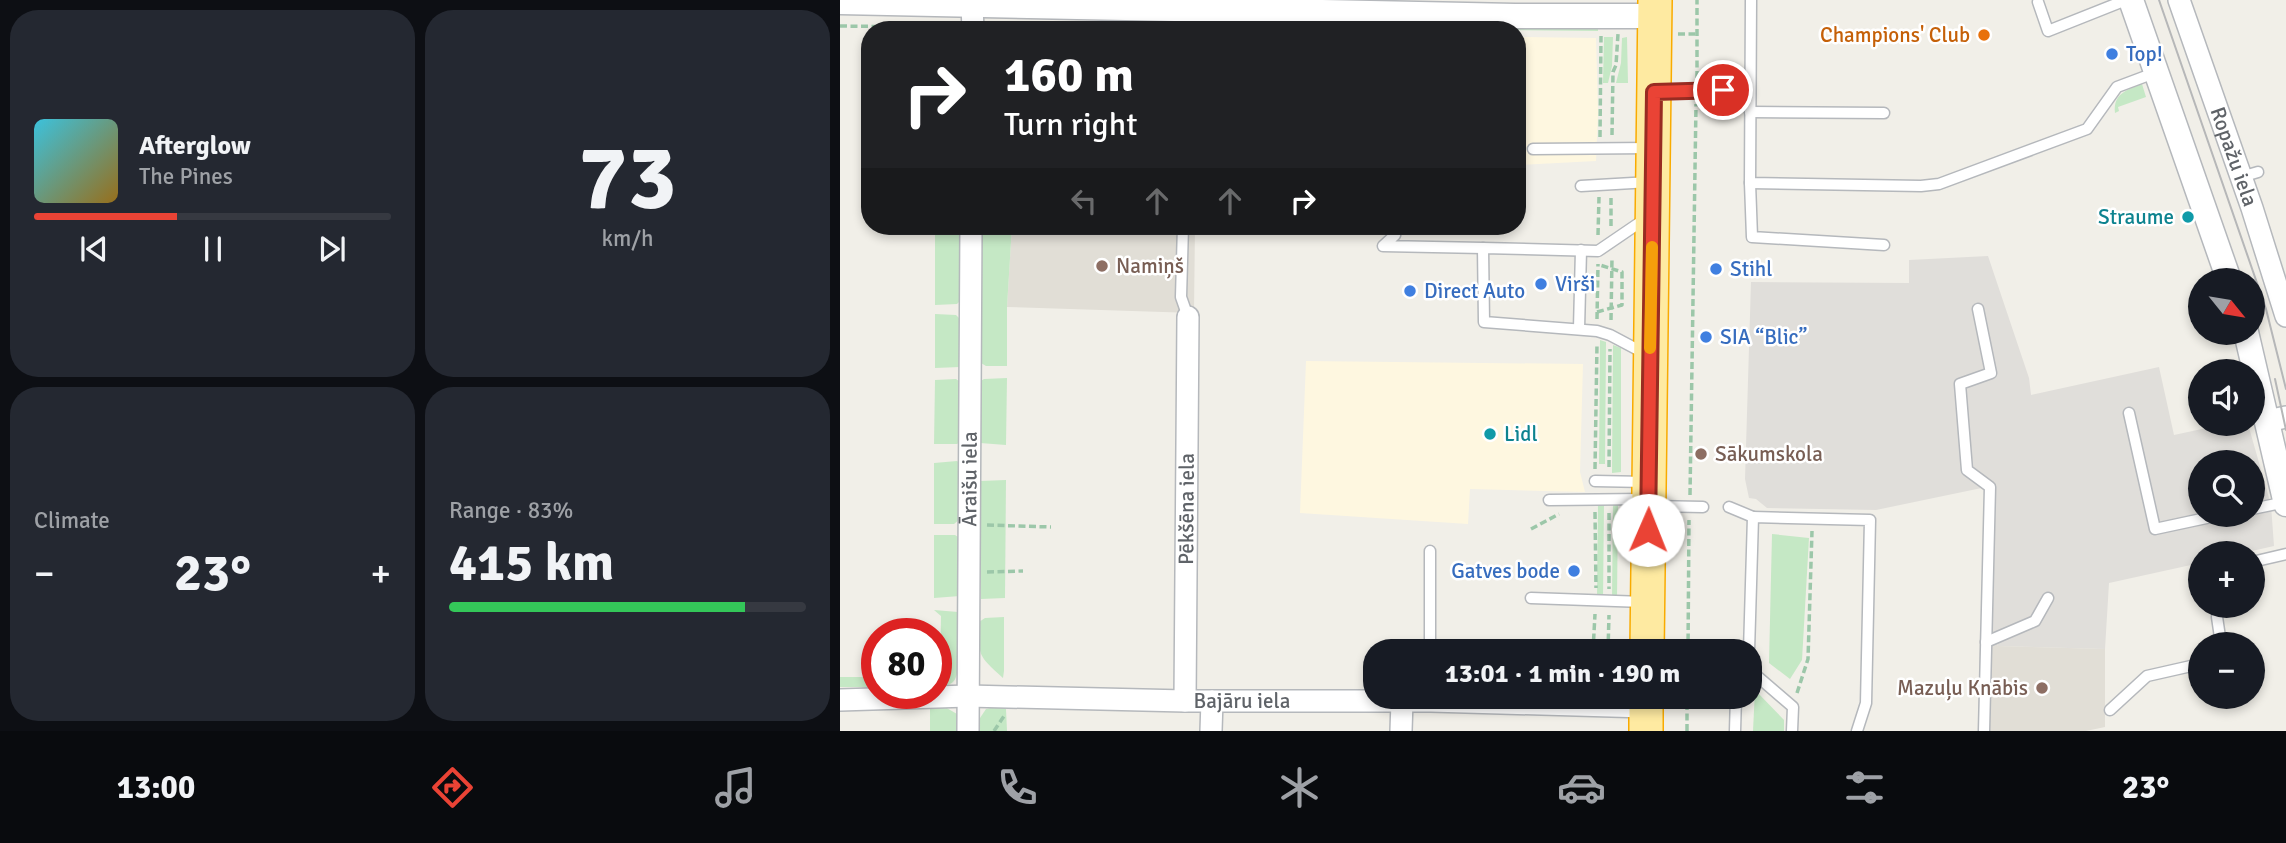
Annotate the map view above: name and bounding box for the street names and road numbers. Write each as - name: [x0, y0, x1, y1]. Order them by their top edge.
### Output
- street label: Ropažu iela: [2205, 103, 2263, 210]
- street label: Āraišu iela: [956, 431, 983, 527]
- street label: Pēkšēna iela: [1173, 453, 1200, 565]
- street label: Bajāru iela: [1193, 688, 1290, 714]

